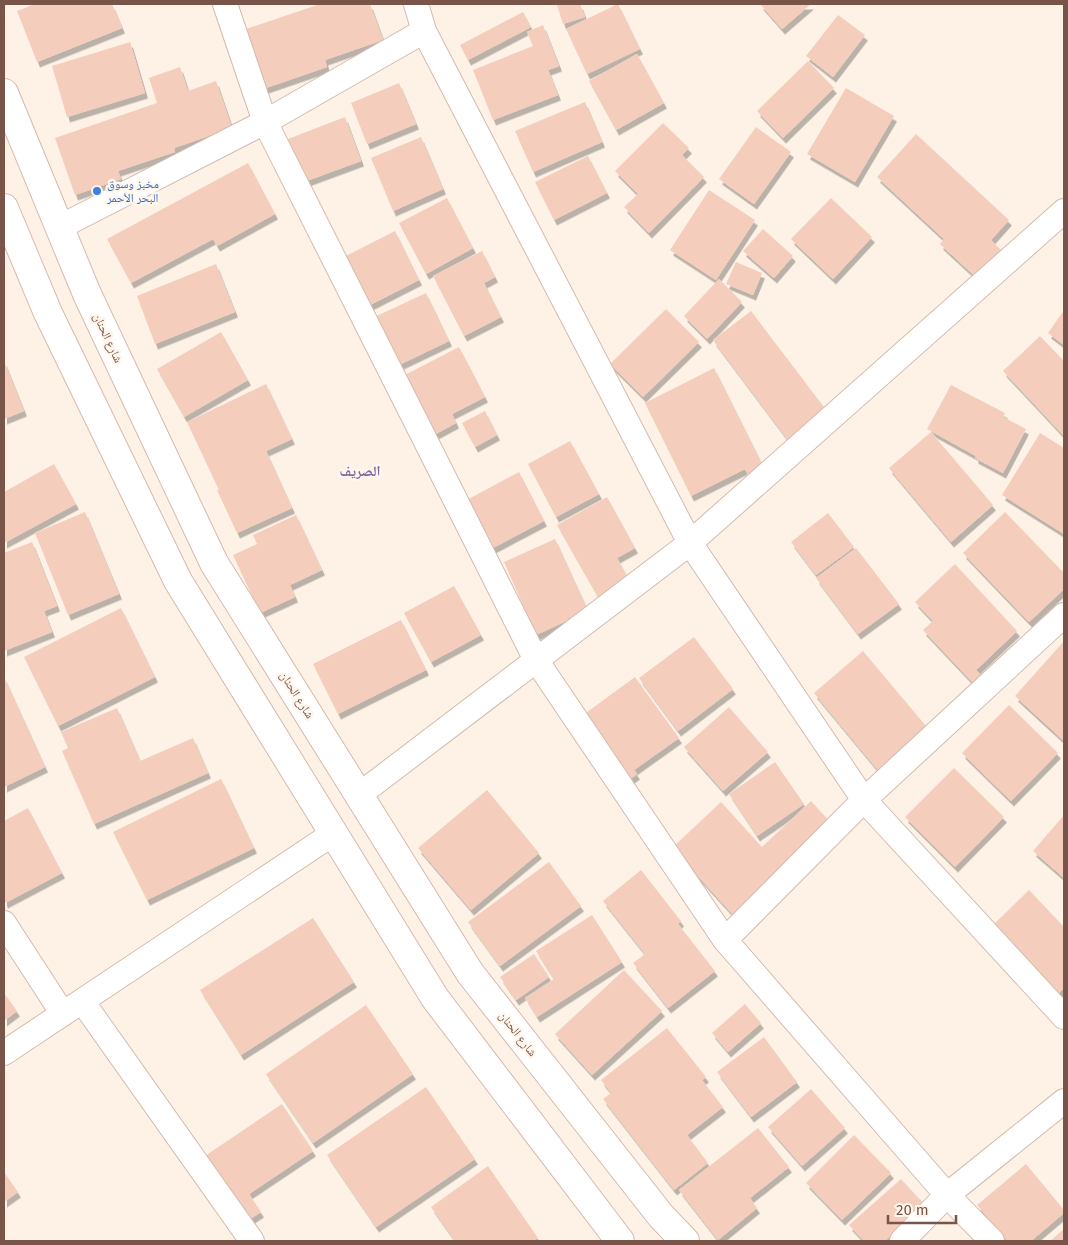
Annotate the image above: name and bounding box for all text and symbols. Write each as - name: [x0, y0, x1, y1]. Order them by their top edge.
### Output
- place label: مخبز وسوق البحر الأحمر: [106, 177, 159, 205]
- marker: مخبز وسوق البحر الأحمر: [91, 185, 103, 197]
- street label: شارع الحنان: [90, 311, 126, 365]
- district label: الصريف: [340, 463, 380, 480]
- street label: شارع الحنان: [276, 669, 317, 722]
- street label: شارع الحنان: [495, 1009, 540, 1060]
- scale bar: [888, 1192, 956, 1224]
- text: 20 m: [896, 1201, 929, 1219]

